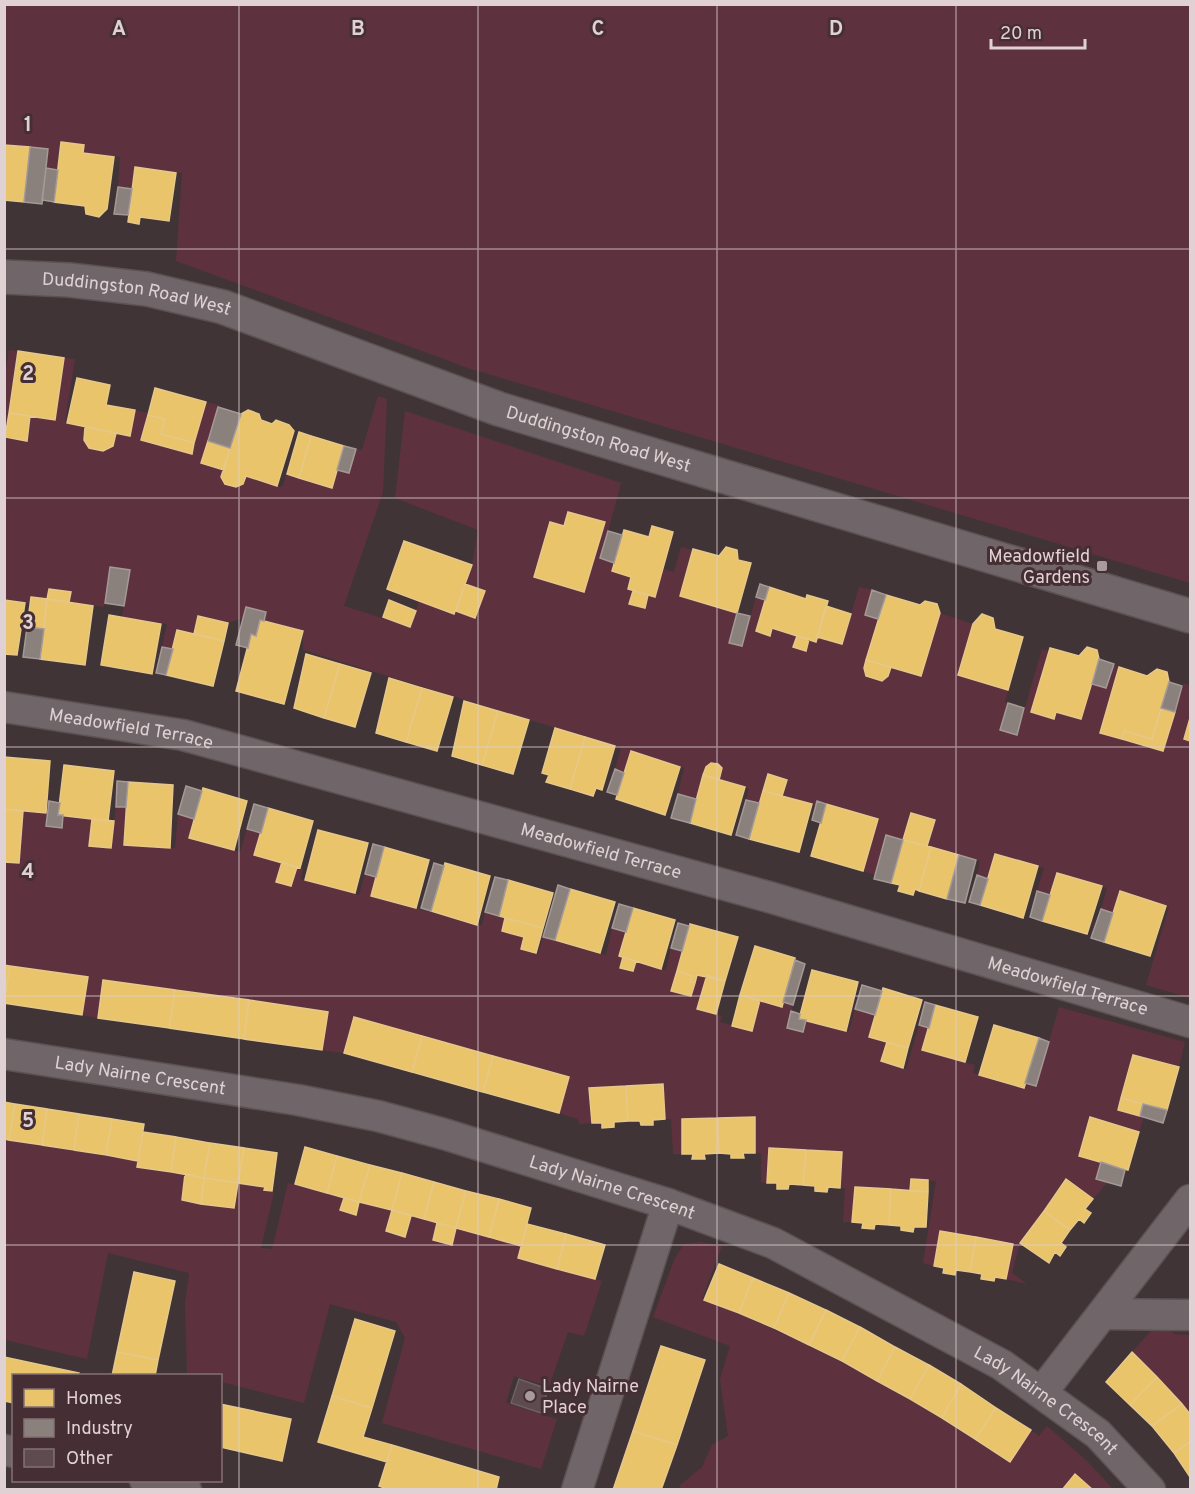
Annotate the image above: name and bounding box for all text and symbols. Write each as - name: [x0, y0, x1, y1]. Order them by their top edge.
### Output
- scale bar: [991, 12, 1086, 50]
- text: A: [112, 17, 126, 43]
- text: B: [351, 17, 365, 43]
- text: C: [592, 17, 604, 43]
- text: D: [829, 17, 843, 43]
- text: 20 m: [1000, 23, 1042, 46]
- text: 1: [24, 113, 32, 139]
- street label: Duddingston Road West: [41, 269, 234, 322]
- text: 2: [22, 362, 34, 388]
- street label: Duddingston Road West: [503, 402, 693, 479]
- place label: Meadowfield Gardens: [988, 546, 1090, 590]
- marker: Meadowfield Gardens: [1095, 559, 1109, 573]
- text: 3: [22, 611, 34, 637]
- street label: Meadowfield Terrace: [47, 704, 216, 756]
- street label: Meadowfield Terrace: [518, 819, 684, 885]
- text: 4: [22, 860, 34, 886]
- street label: Meadowfield Terrace: [985, 953, 1150, 1022]
- street label: Lady Nairne Crescent: [53, 1052, 227, 1102]
- text: 5: [22, 1109, 34, 1135]
- street label: Lady Nairne Crescent: [526, 1151, 698, 1226]
- street label: Lady Nairne Crescent: [969, 1342, 1122, 1461]
- legend: [12, 1374, 222, 1482]
- place label: Lady Nairne Place: [542, 1376, 639, 1420]
- text: Homes: [66, 1388, 122, 1411]
- marker: Lady Nairne Place: [523, 1389, 537, 1403]
- text: Industry: [66, 1418, 133, 1441]
- text: Other: [66, 1448, 113, 1471]

